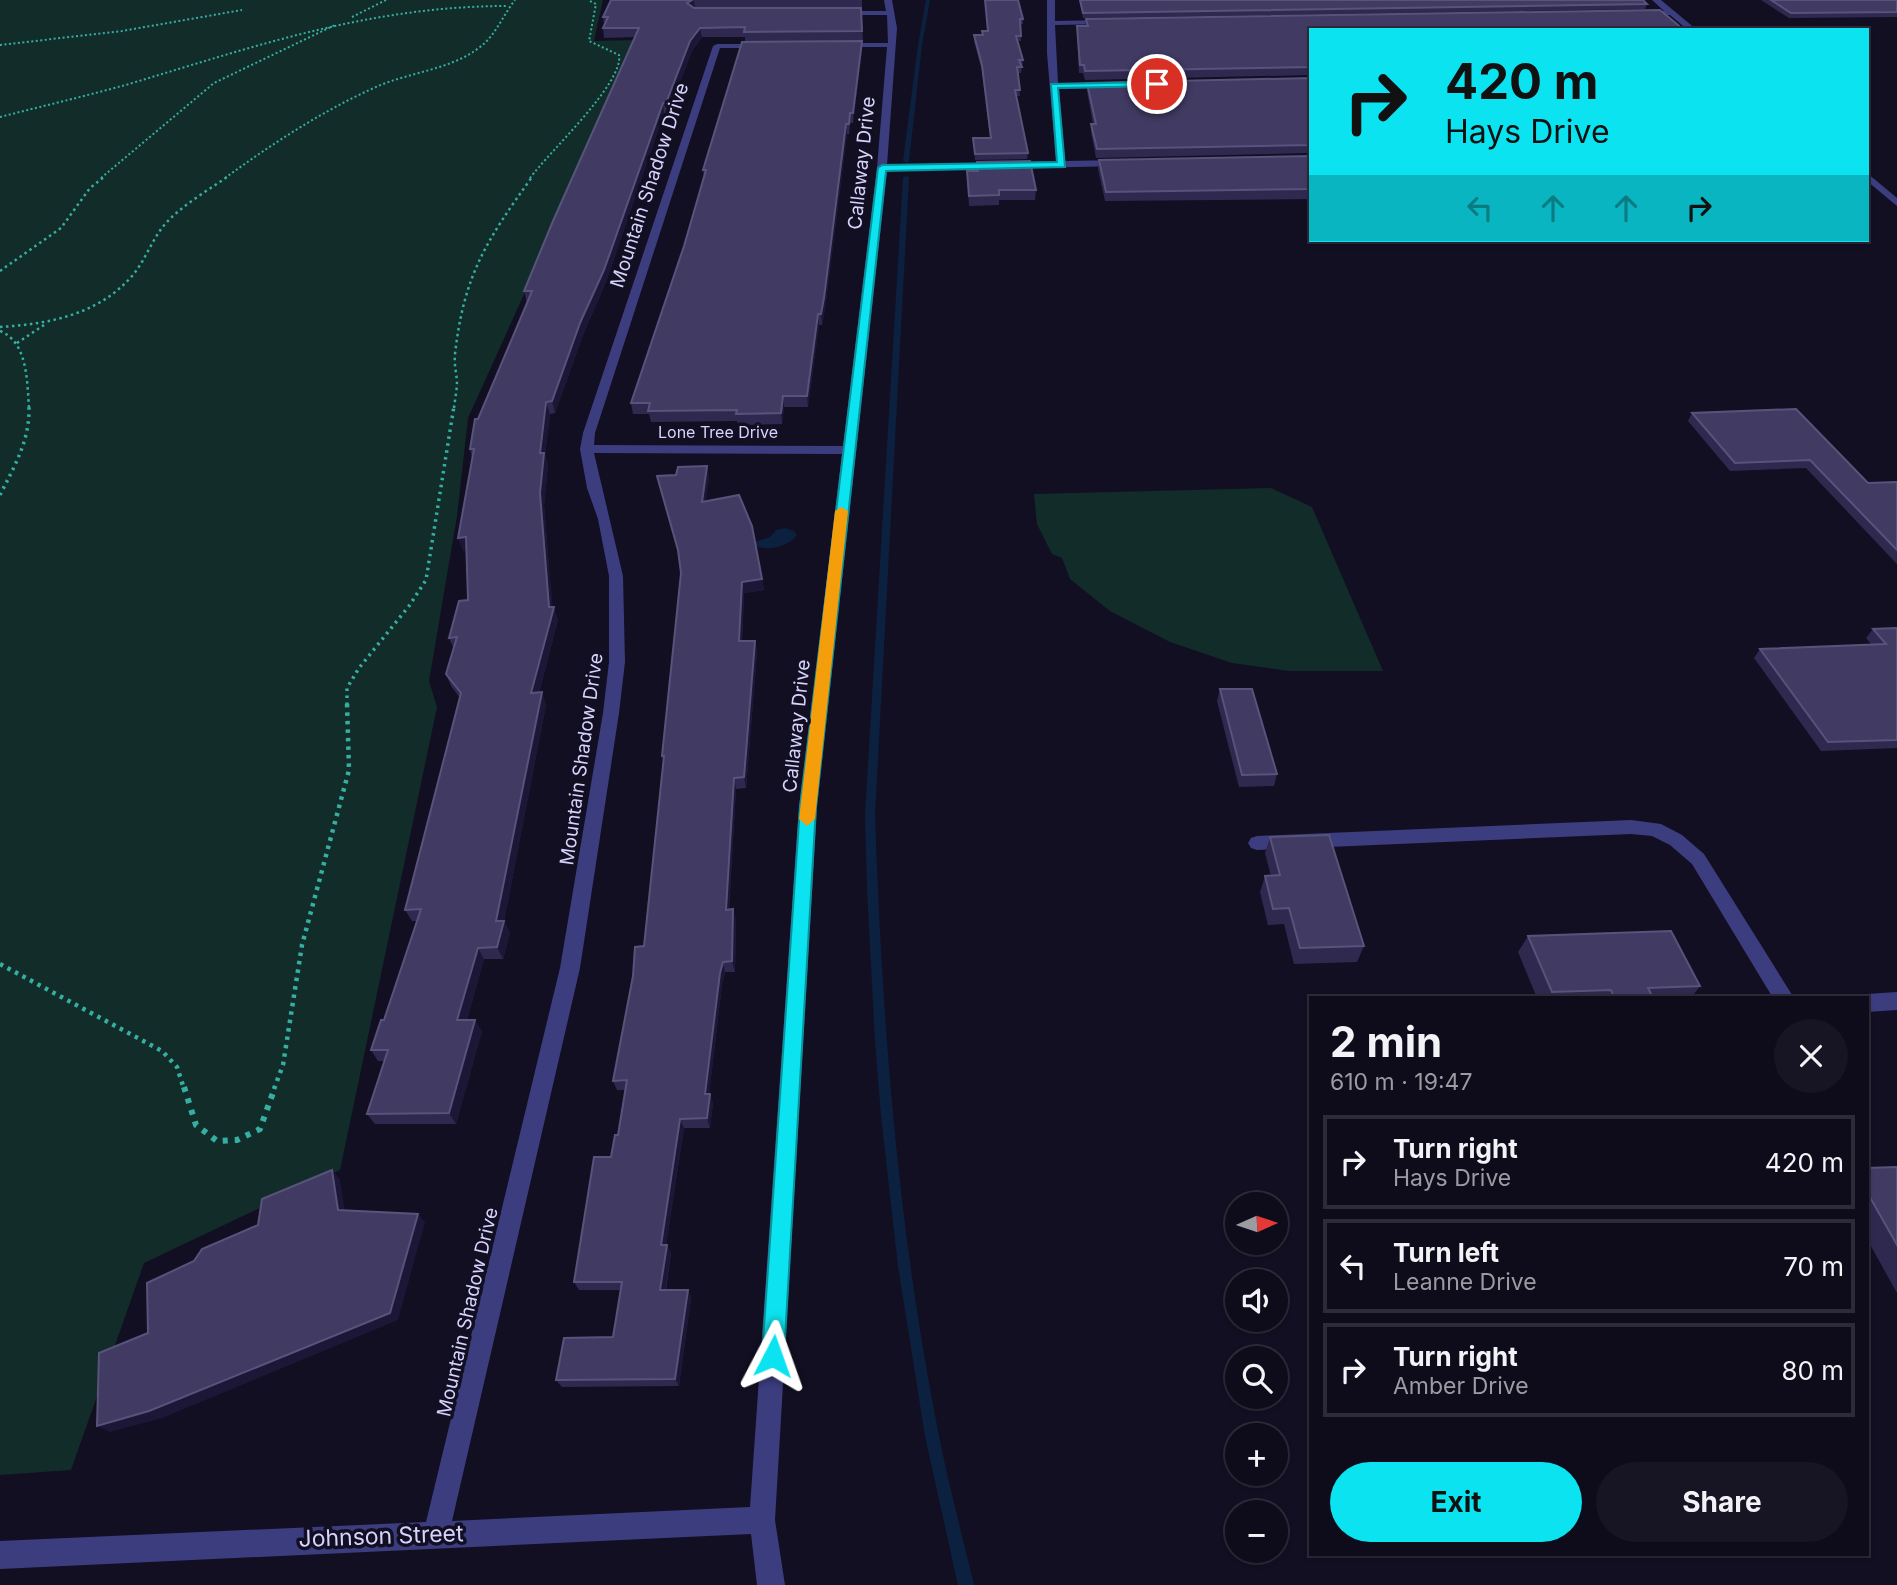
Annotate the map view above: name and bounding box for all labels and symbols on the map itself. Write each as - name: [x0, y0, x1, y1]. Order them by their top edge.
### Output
- pin: [1127, 54, 1187, 114]
- street label: Mountain Shadow Drive: [605, 80, 693, 290]
- street label: Callaway Drive: [843, 95, 880, 231]
- street label: Lone Tree Drive: [658, 422, 778, 442]
- street label: Mountain Shadow Drive: [555, 652, 608, 867]
- street label: Callaway Drive: [778, 658, 815, 794]
- north arrow: [1225, 1192, 1288, 1255]
- street label: Mountain Shadow Drive: [432, 1205, 503, 1419]
- position arrow: [736, 1319, 810, 1393]
- street label: Johnson Street: [298, 1519, 464, 1553]

